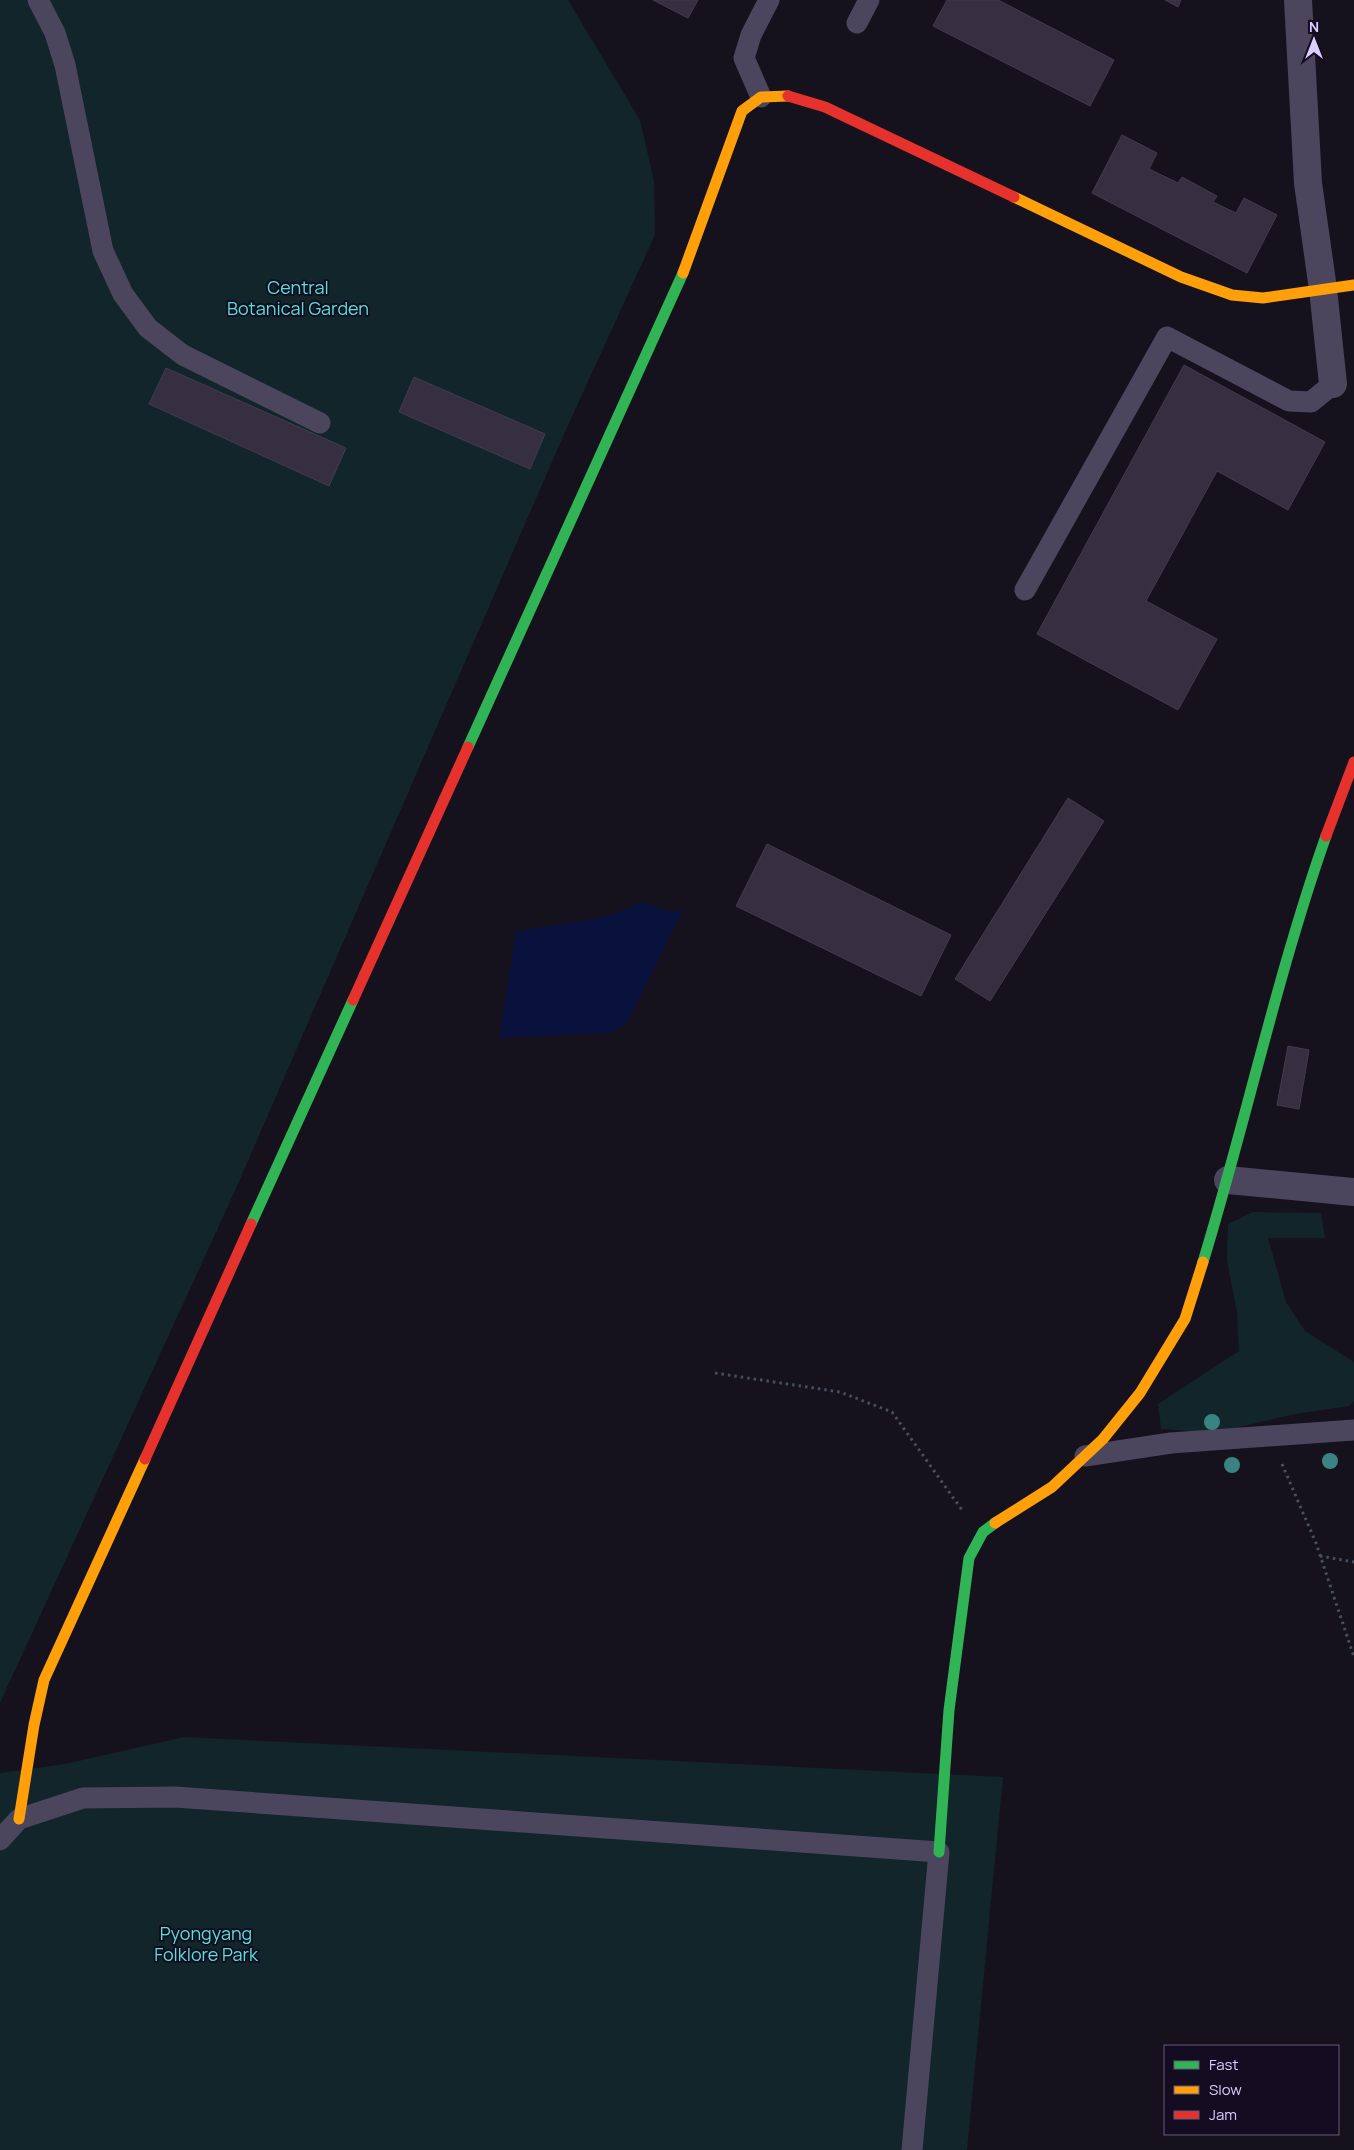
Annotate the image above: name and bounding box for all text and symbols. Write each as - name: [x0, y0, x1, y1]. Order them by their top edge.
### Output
- north arrow: [1289, 15, 1339, 65]
- text: N: [1309, 17, 1319, 36]
- park label: Central Botanical Garden: [227, 275, 369, 320]
- park label: Pyongyang Folklore Park: [154, 1921, 259, 1966]
- legend: [1164, 2045, 1339, 2135]
- text: Fast: [1209, 2054, 1238, 2075]
- text: Slow: [1209, 2079, 1242, 2100]
- text: Jam: [1209, 2104, 1237, 2125]

